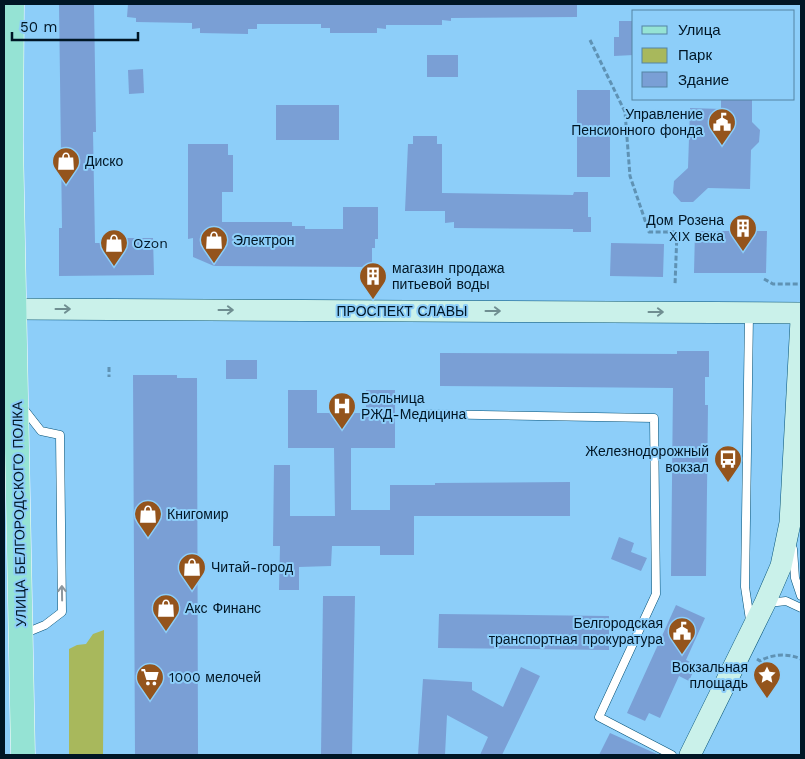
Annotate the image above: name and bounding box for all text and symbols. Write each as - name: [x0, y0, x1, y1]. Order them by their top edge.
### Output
- scale bar: [12, 10, 139, 42]
- legend: [632, 10, 795, 100]
- text: 50 m: [20, 18, 57, 36]
- text: Улица: [678, 21, 721, 39]
- text: Парк: [678, 46, 712, 64]
- text: Здание: [678, 71, 729, 89]
- place label: Управление Пенсионного фонда: [571, 106, 703, 138]
- public building icon: Управление Пенсионного фонда: [707, 107, 737, 146]
- shop icon: Диско: [51, 146, 81, 185]
- place label: Диско: [85, 153, 124, 169]
- place label: Дом Розена XIX века: [646, 212, 724, 244]
- building icon: Дом Розена XIX века: [728, 213, 758, 252]
- shop icon: Электрон: [199, 225, 229, 264]
- shop icon: Ozon: [99, 228, 129, 267]
- place label: Электрон: [233, 232, 295, 248]
- place label: Ozon: [133, 235, 168, 251]
- place label: магазин продажа питьевой воды: [392, 260, 505, 292]
- building icon: магазин продажа питьевой воды: [358, 261, 388, 300]
- street label: ПРОСПЕКТ СЛАВЫ: [337, 303, 467, 319]
- one-way arrow: [55, 304, 71, 314]
- one-way arrow: [218, 305, 234, 315]
- one-way arrow: [485, 306, 501, 316]
- one-way arrow: [648, 307, 664, 317]
- place label: Больница РЖД-Медицина: [361, 390, 467, 422]
- hospital icon: Больница РЖД-Медицина: [327, 391, 357, 430]
- street label: УЛИЦА БЕЛГОРОДСКОГО ПОЛКА: [9, 400, 29, 627]
- place label: Железнодорожный вокзал: [585, 443, 709, 475]
- bus stop icon: Железнодорожный вокзал: [713, 444, 743, 483]
- shop icon: Книгомир: [133, 499, 163, 538]
- place label: Книгомир: [167, 506, 229, 522]
- shop icon: Читай-город: [177, 552, 207, 591]
- place label: Читай-город: [211, 559, 293, 575]
- one-way arrow: [57, 585, 67, 602]
- shop icon: Акс Финанс: [151, 593, 181, 632]
- place label: Акс Финанс: [185, 600, 261, 616]
- place label: Белгородская транспортная прокуратура: [489, 615, 663, 647]
- public building icon: Белгородская транспортная прокуратура: [667, 616, 697, 655]
- place label: Вокзальная площадь: [672, 659, 748, 691]
- place icon: Вокзальная площадь: [752, 660, 782, 699]
- supermarket icon: 1000 мелочей: [135, 662, 165, 701]
- place label: 1000 мелочей: [169, 669, 261, 685]

